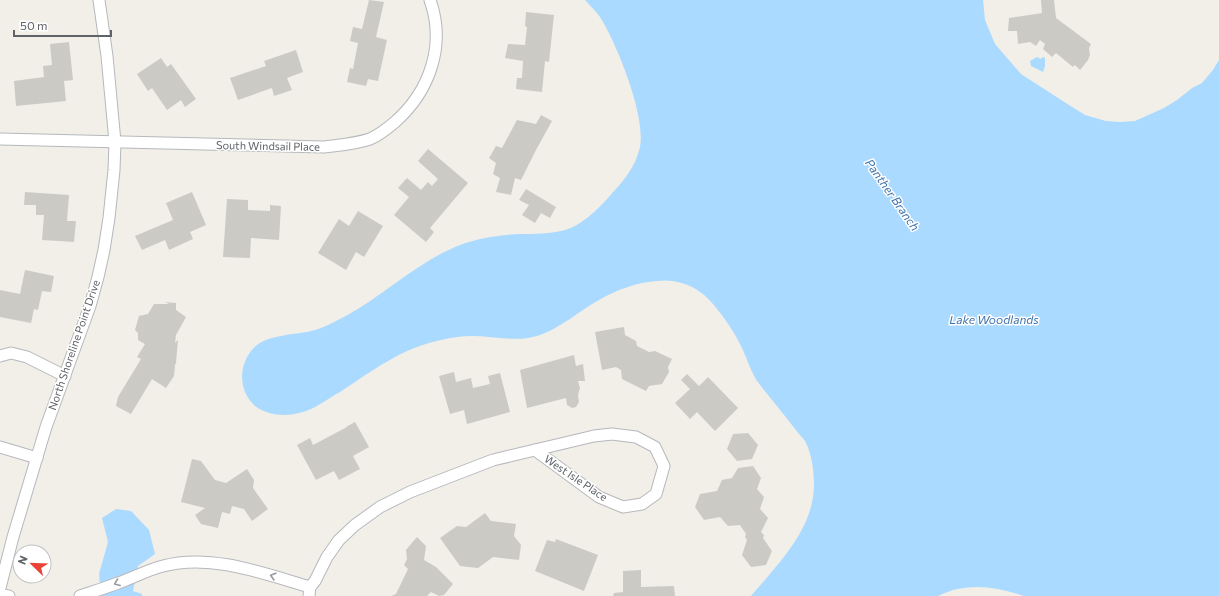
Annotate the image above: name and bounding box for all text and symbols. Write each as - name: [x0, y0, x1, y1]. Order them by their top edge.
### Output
- scale bar: [14, 12, 111, 38]
- text: 50 m: [20, 18, 48, 32]
- street label: South Windsail Place: [216, 138, 320, 153]
- water label: Panther Branch: [863, 156, 923, 233]
- street label: North Shoreline Point Drive: [45, 278, 102, 412]
- water label: Lake Woodlands: [949, 312, 1039, 326]
- street label: West Isle Place: [542, 452, 610, 504]
- north arrow: [12, 544, 52, 584]
- text: N: [15, 554, 30, 566]
- one-way arrow: [270, 572, 277, 581]
- one-way arrow: [114, 579, 121, 587]

